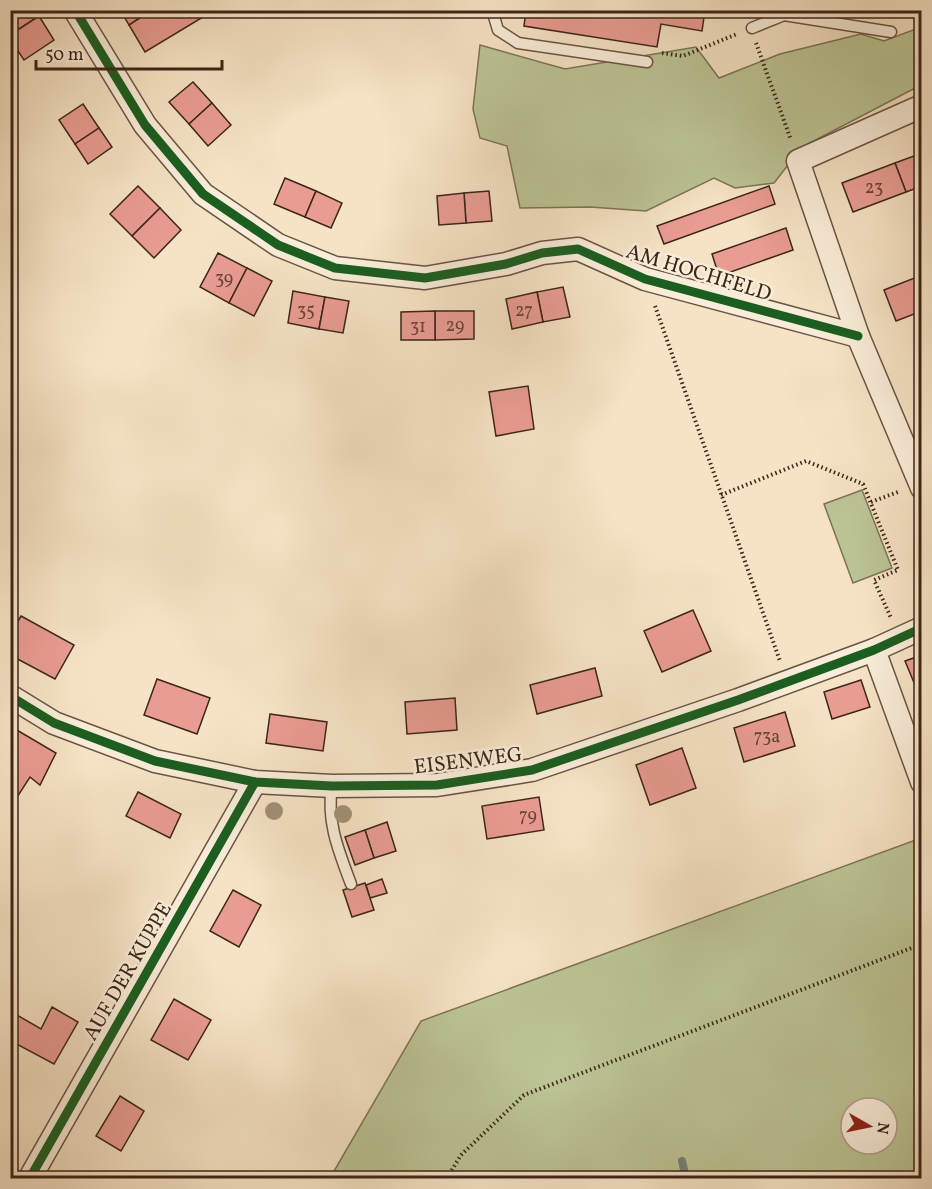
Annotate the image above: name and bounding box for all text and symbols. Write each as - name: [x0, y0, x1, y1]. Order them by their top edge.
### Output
- scale bar: [36, 33, 222, 71]
- text: 50 m: [45, 43, 84, 68]
- house number: 23: [865, 176, 883, 201]
- street label: AM HOCHFELD: [622, 238, 775, 309]
- house number: 39: [215, 267, 233, 292]
- house number: 35: [297, 299, 315, 324]
- house number: 27: [515, 299, 533, 324]
- house number: 29: [446, 314, 464, 339]
- house number: 31: [410, 315, 426, 340]
- house number: 73a: [754, 725, 780, 750]
- street label: EISENWEG: [412, 740, 524, 783]
- house number: 79: [519, 804, 537, 829]
- street label: AUF DER KUPPE: [77, 897, 180, 1046]
- north arrow: [839, 1096, 899, 1156]
- text: N: [870, 1121, 894, 1136]

